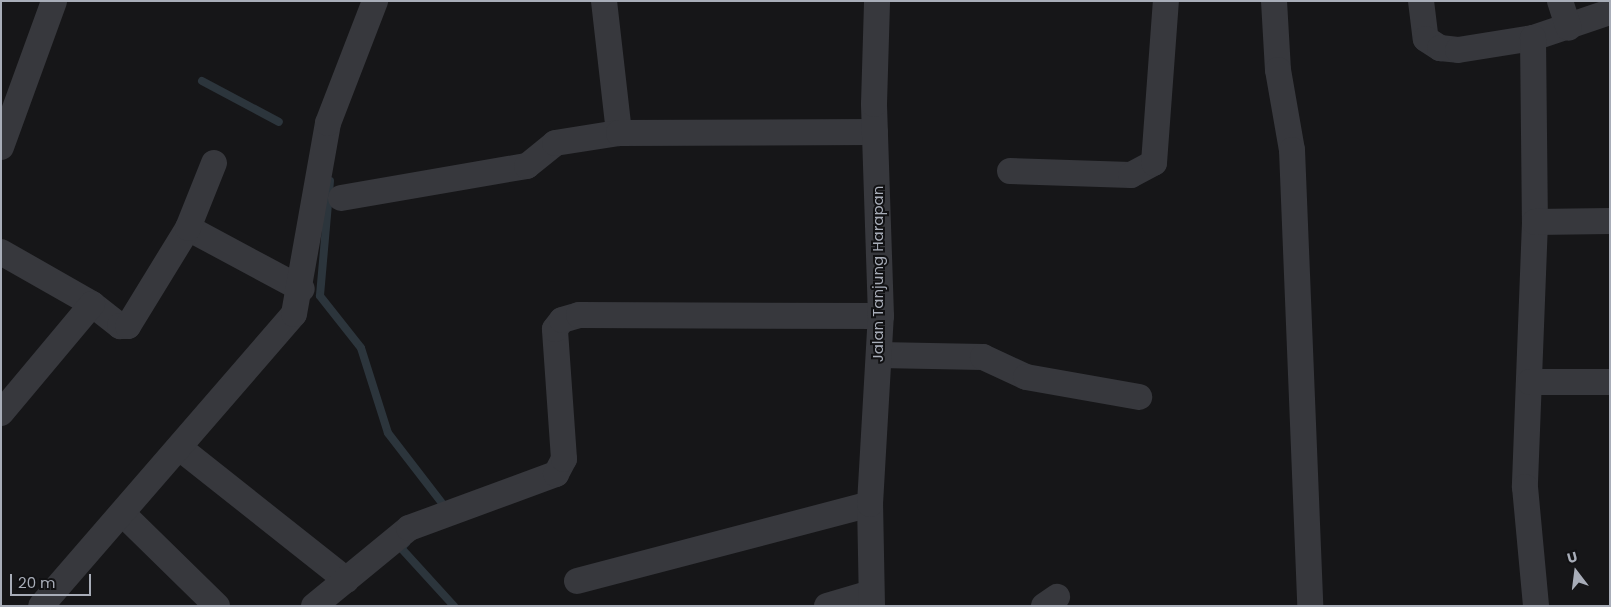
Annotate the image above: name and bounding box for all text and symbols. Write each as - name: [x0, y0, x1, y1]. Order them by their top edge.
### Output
- street label: Jalan Tanjung Harapan: [869, 186, 887, 362]
- north arrow: [1551, 547, 1601, 597]
- text: U: [1565, 547, 1579, 568]
- scale bar: [12, 564, 94, 596]
- text: 20 m: [18, 572, 56, 593]

